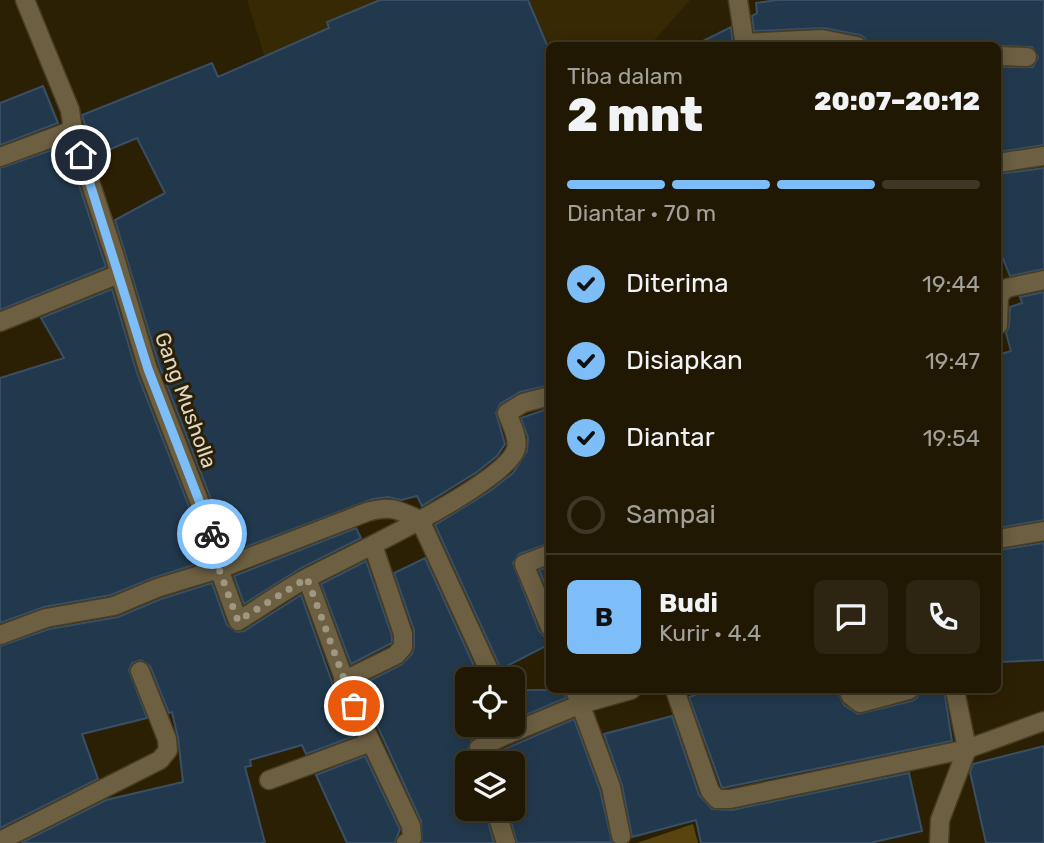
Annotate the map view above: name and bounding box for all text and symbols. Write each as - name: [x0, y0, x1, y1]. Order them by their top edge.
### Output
- text: Tiba dalam: [567, 62, 683, 90]
- text: 20:07–20:12: [814, 86, 980, 117]
- text: 2 mnt: [567, 88, 703, 143]
- pin: [51, 125, 111, 185]
- icon: home: [62, 136, 100, 174]
- text: Diantar · 70 m: [567, 199, 716, 227]
- icon: check: [567, 265, 605, 303]
- text: Diterima: [626, 268, 729, 299]
- text: 19:44: [922, 270, 980, 298]
- street label: Gang Musholla: [150, 329, 222, 471]
- icon: check: [567, 342, 605, 380]
- text: Disiapkan: [626, 345, 743, 376]
- text: 19:47: [925, 347, 980, 375]
- icon: check: [567, 419, 605, 457]
- text: Diantar: [626, 422, 715, 453]
- text: 19:54: [923, 424, 980, 452]
- courier: [177, 499, 247, 569]
- text: Sampai: [626, 499, 716, 530]
- icon: bike: [193, 515, 231, 553]
- button: chat: [814, 580, 888, 654]
- button: phone: [906, 580, 980, 654]
- text: Budi: [659, 588, 718, 619]
- text: B: [595, 602, 613, 633]
- text: Kurir · 4.4: [659, 619, 761, 647]
- map controls: [455, 667, 525, 821]
- button: locate: [455, 667, 525, 737]
- pin: [324, 676, 384, 736]
- icon: bag: [335, 687, 373, 725]
- button: layers: [455, 751, 525, 821]

